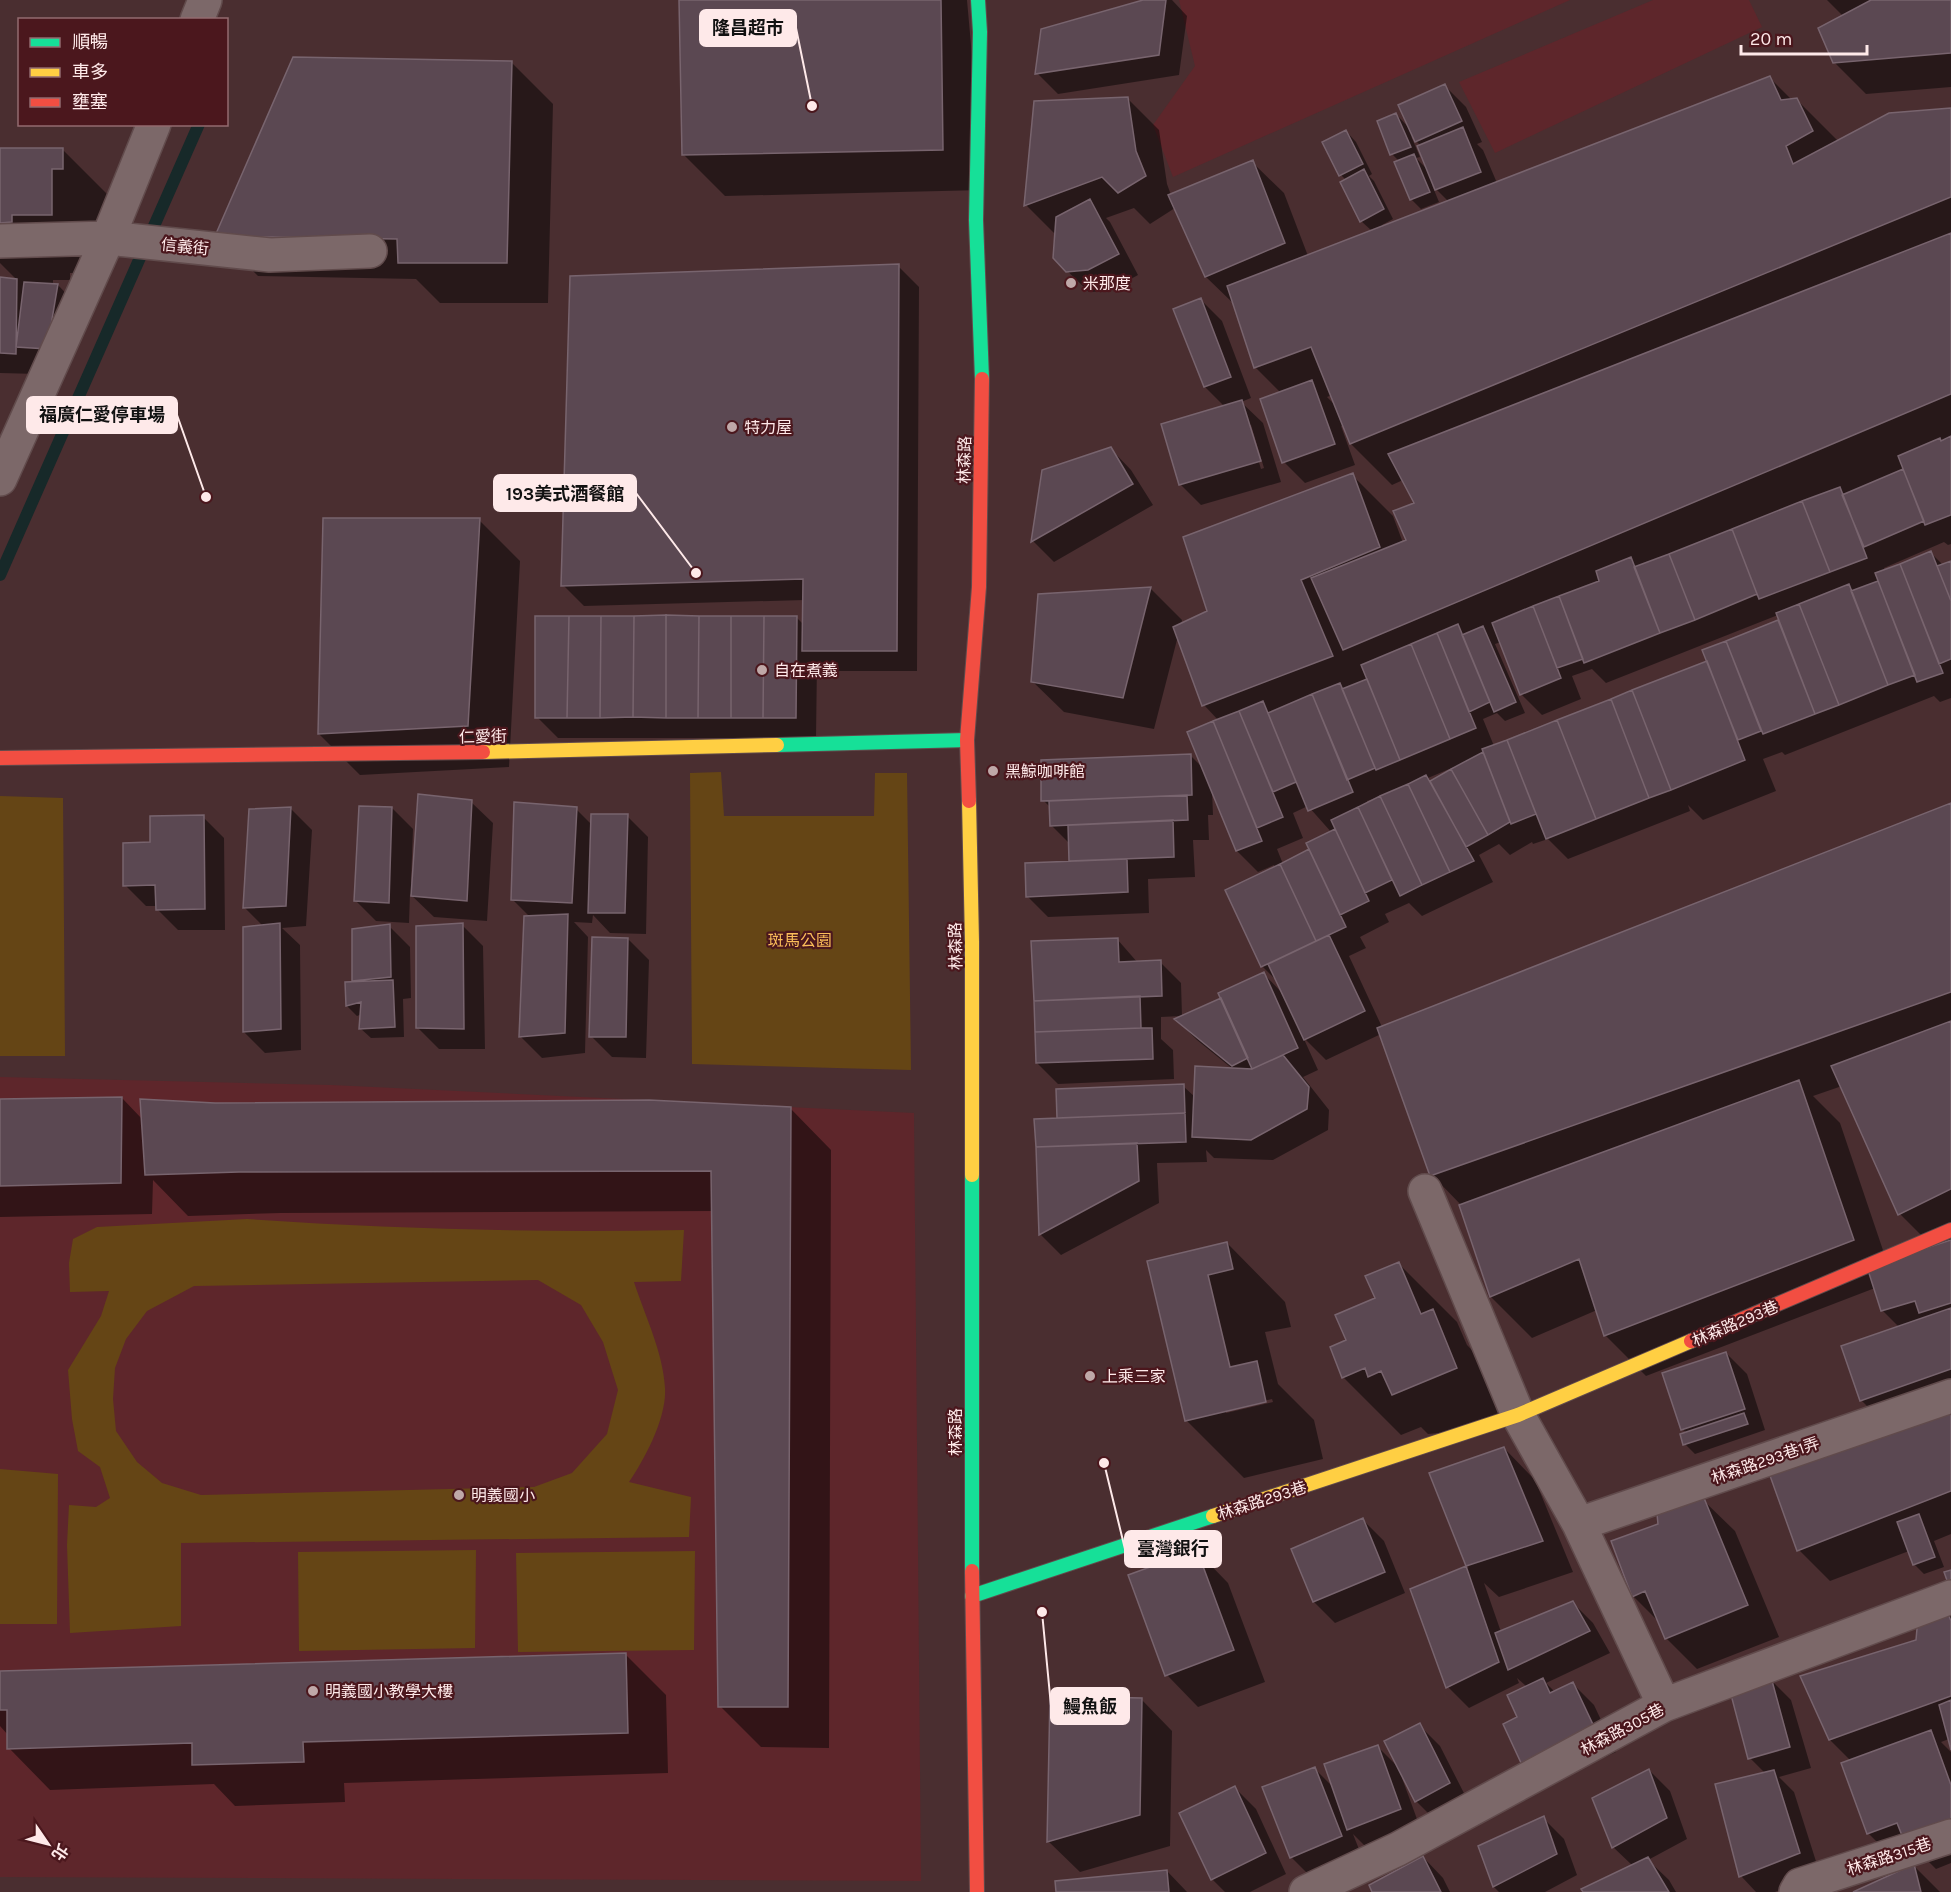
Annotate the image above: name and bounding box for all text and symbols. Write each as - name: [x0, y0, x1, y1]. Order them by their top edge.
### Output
- callout: 隆昌超市: [700, 10, 796, 46]
- text: 隆昌超市: [712, 17, 784, 39]
- legend: [18, 18, 228, 126]
- scale bar: [1741, 18, 1867, 56]
- text: 20 m: [1750, 28, 1792, 50]
- text: 順暢: [72, 31, 108, 53]
- text: 車多: [72, 61, 108, 83]
- text: 壅塞: [72, 91, 108, 113]
- street label: 信義街: [160, 235, 210, 258]
- place label: 米那度: [1083, 274, 1131, 293]
- marker: 米那度: [1064, 276, 1078, 290]
- callout: 福廣仁愛停車場: [27, 397, 177, 433]
- text: 福廣仁愛停車場: [39, 404, 165, 426]
- place label: 特力屋: [744, 418, 792, 437]
- marker: 特力屋: [725, 420, 739, 434]
- street label: 林森路: [955, 436, 974, 484]
- callout: 193美式酒餐館: [494, 475, 636, 511]
- text: 193美式酒餐館: [506, 483, 624, 505]
- place label: 自在煮義: [774, 661, 838, 680]
- marker: 自在煮義: [755, 663, 769, 677]
- street label: 仁愛街: [459, 727, 507, 746]
- place label: 黑鯨咖啡館: [1005, 762, 1085, 781]
- marker: 黑鯨咖啡館: [986, 764, 1000, 778]
- street label: 林森路: [946, 922, 965, 970]
- park label: 斑馬公園: [768, 931, 832, 950]
- street label: 林森路293巷: [1689, 1297, 1781, 1350]
- place label: 上乘三家: [1102, 1367, 1166, 1386]
- marker: 上乘三家: [1083, 1369, 1097, 1383]
- street label: 林森路: [946, 1408, 965, 1456]
- street label: 林森路293巷1弄: [1709, 1433, 1822, 1488]
- street label: 林森路293巷: [1215, 1477, 1309, 1524]
- place label: 明義國小: [471, 1486, 535, 1505]
- marker: 明義國小: [452, 1488, 466, 1502]
- callout: 臺灣銀行: [1125, 1531, 1221, 1567]
- text: 臺灣銀行: [1137, 1538, 1209, 1560]
- place label: 明義國小教學大樓: [325, 1682, 453, 1701]
- marker: 明義國小教學大樓: [306, 1684, 320, 1698]
- callout: 鰻魚飯: [1051, 1688, 1129, 1724]
- text: 鰻魚飯: [1063, 1696, 1117, 1718]
- street label: 林森路305巷: [1577, 1699, 1667, 1759]
- north arrow: [18, 1814, 78, 1874]
- street label: 林森路315巷: [1844, 1834, 1934, 1879]
- text: 北: [48, 1840, 72, 1864]

